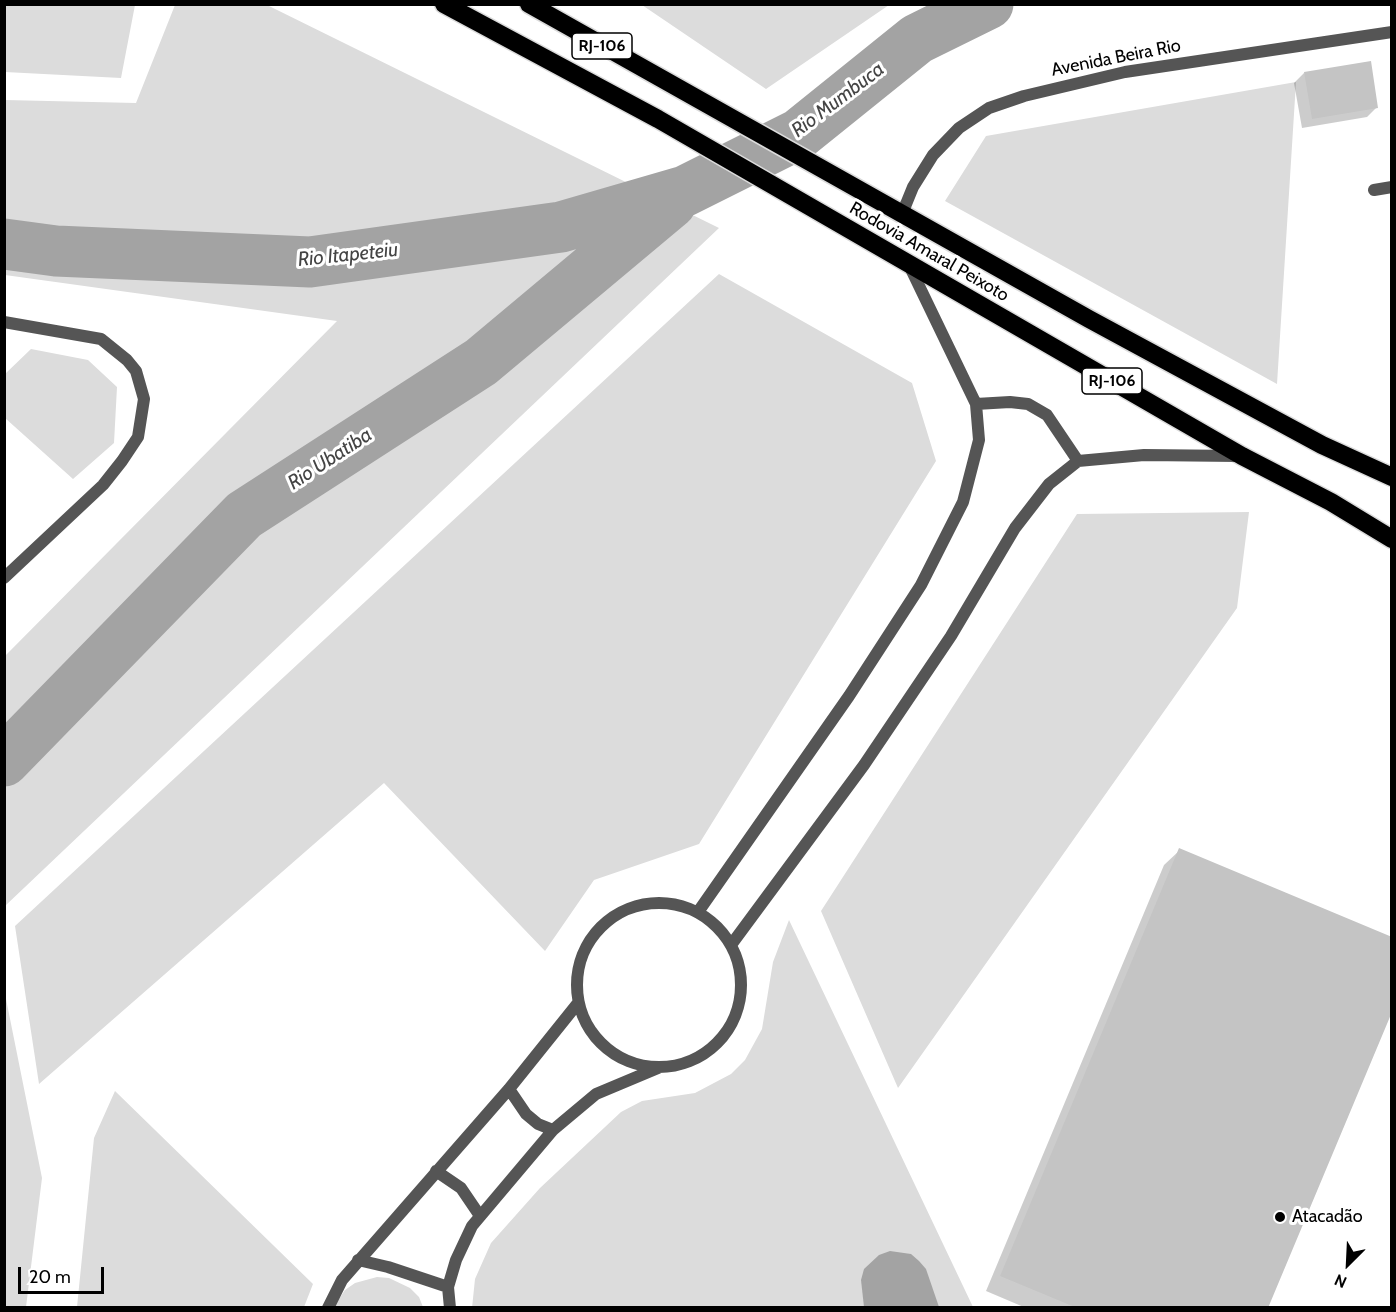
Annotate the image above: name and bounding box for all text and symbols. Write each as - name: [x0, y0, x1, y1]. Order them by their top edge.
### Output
- road number: RJ-106: [572, 33, 632, 59]
- street label: Avenida Beira Rio: [1049, 35, 1183, 81]
- water label: Rio Mumbuca: [787, 57, 889, 143]
- street label: Rodovia Amaral Peixoto: [845, 198, 1013, 306]
- water label: Rio Itapeteiu: [297, 238, 399, 272]
- road number: RJ-106: [1082, 368, 1142, 394]
- water label: Rio Ubatiba: [283, 423, 377, 495]
- place label: Atacadão: [1292, 1206, 1363, 1228]
- marker: Atacadão: [1273, 1210, 1287, 1224]
- north arrow: [1318, 1234, 1378, 1294]
- scale bar: [21, 1255, 106, 1293]
- text: 20 m: [29, 1266, 71, 1288]
- text: N: [1331, 1270, 1350, 1292]

